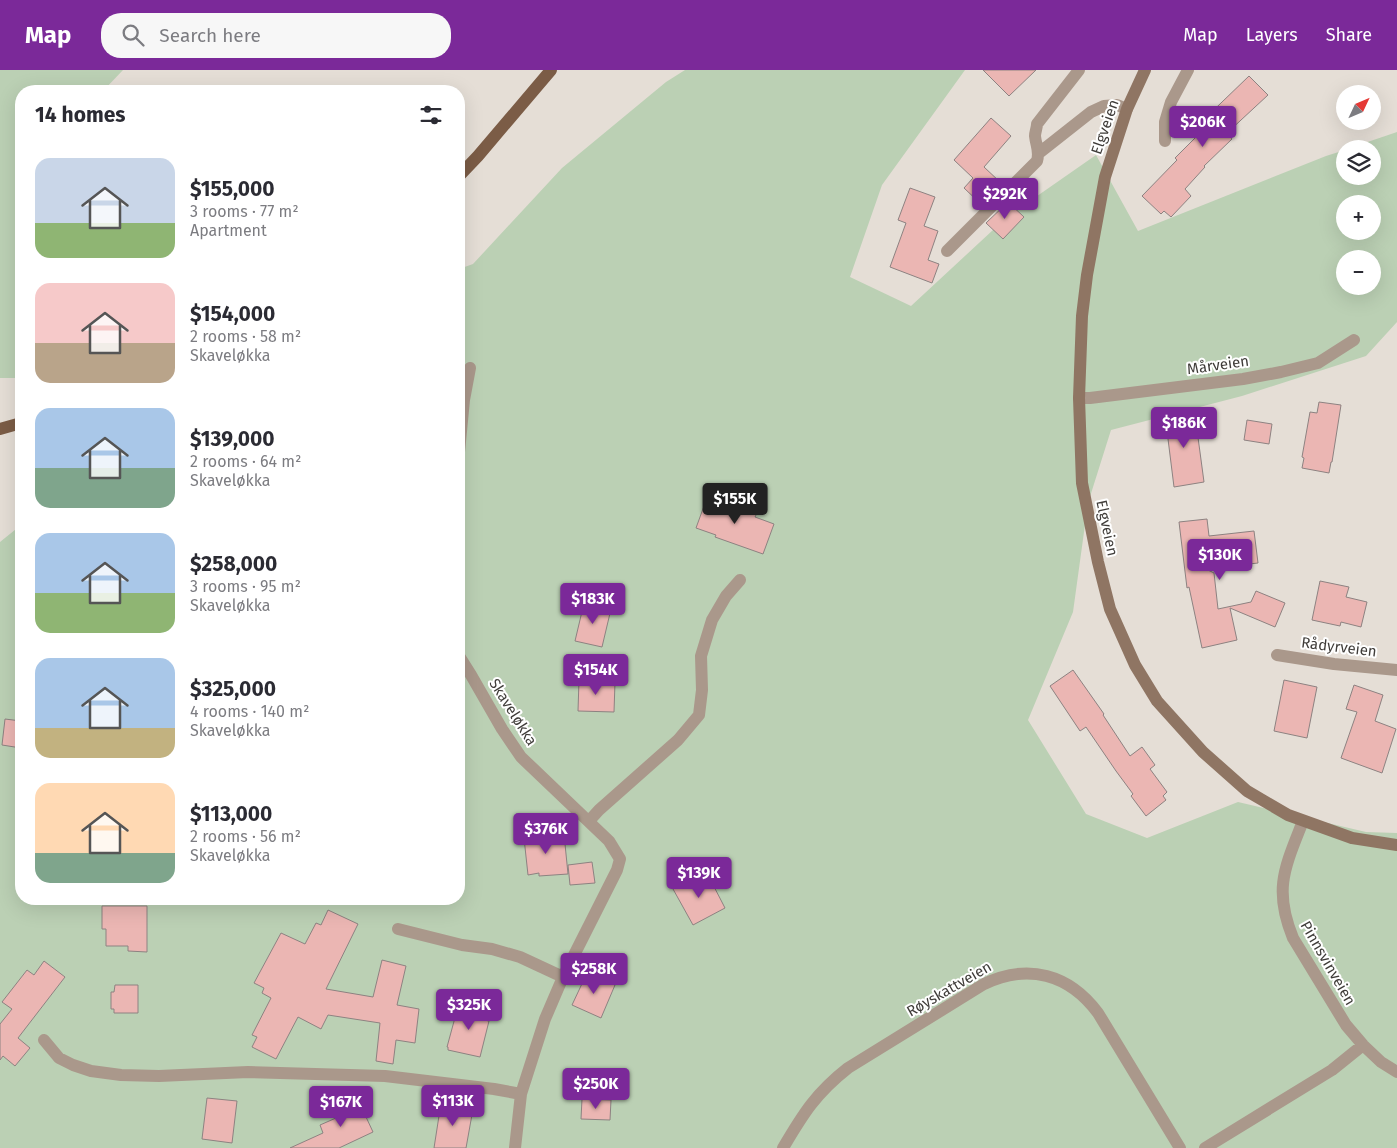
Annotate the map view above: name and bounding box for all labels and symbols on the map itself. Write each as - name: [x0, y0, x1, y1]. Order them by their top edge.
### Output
- north arrow: [1336, 85, 1381, 130]
- street label: Elgveien: [1087, 97, 1123, 157]
- pin: $206K: [1168, 106, 1238, 148]
- pin: $292K: [970, 178, 1040, 220]
- street label: Mårveien: [1186, 352, 1250, 378]
- pin: $186K: [1149, 406, 1219, 449]
- pin: $155K: [700, 482, 770, 525]
- street label: Elgveien: [1092, 498, 1122, 558]
- pin: $130K: [1185, 538, 1255, 581]
- pin: $183K: [558, 582, 628, 625]
- street label: Rådyrveien: [1300, 633, 1378, 661]
- pin: $154K: [561, 654, 631, 696]
- street label: Skaveløkka: [485, 675, 541, 749]
- pin: $376K: [511, 812, 581, 855]
- pin: $139K: [664, 856, 734, 899]
- street label: Pinnsvinveien: [1297, 918, 1359, 1008]
- pin: $258K: [559, 952, 629, 995]
- street label: Røyskattveien: [903, 957, 995, 1021]
- pin: $325K: [434, 988, 504, 1031]
- pin: $250K: [561, 1068, 631, 1110]
- pin: $113K: [418, 1084, 488, 1127]
- pin: $167K: [306, 1086, 376, 1128]

